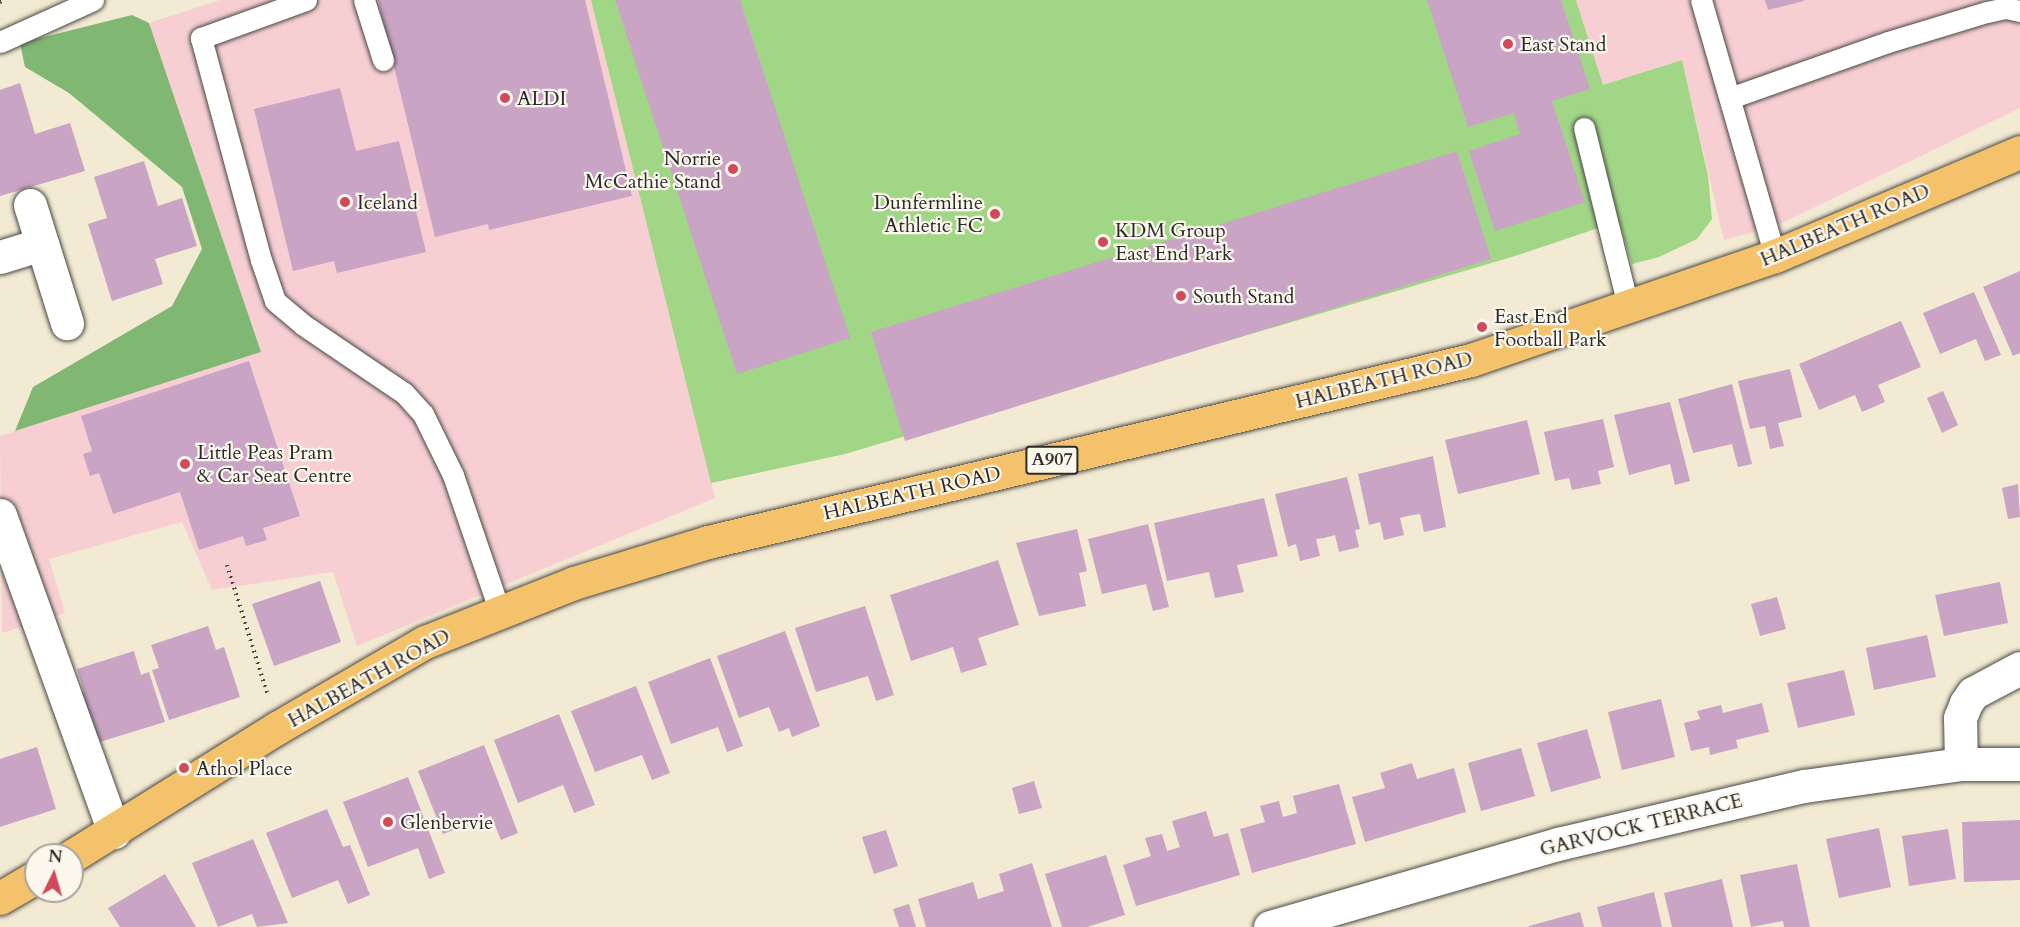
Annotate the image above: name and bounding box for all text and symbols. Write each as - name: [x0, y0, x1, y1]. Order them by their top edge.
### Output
- place label: East Stand: [1520, 32, 1606, 56]
- marker: East Stand: [1501, 37, 1515, 51]
- place label: ALDI: [517, 86, 566, 110]
- marker: ALDI: [498, 91, 512, 105]
- place label: Norrie McCathie Stand: [585, 146, 721, 193]
- marker: Norrie McCathie Stand: [726, 162, 740, 176]
- street label: HALBEATH ROAD: [1757, 178, 1933, 272]
- place label: Iceland: [357, 190, 418, 214]
- place label: Dunfermline Athletic FC: [874, 190, 983, 237]
- marker: Iceland: [338, 195, 352, 209]
- marker: Dunfermline Athletic FC: [988, 207, 1002, 221]
- place label: KDM Group East End Park: [1115, 219, 1233, 266]
- marker: KDM Group East End Park: [1096, 235, 1110, 249]
- place label: South Stand: [1193, 284, 1294, 308]
- marker: South Stand: [1174, 289, 1188, 303]
- place label: East End Football Park: [1494, 304, 1607, 351]
- marker: East End Football Park: [1475, 320, 1489, 334]
- street label: HALBEATH ROAD: [1293, 346, 1475, 414]
- place label: Little Peas Pram & Car Seat Centre: [197, 440, 352, 487]
- road number: A907: [1025, 445, 1079, 475]
- marker: Little Peas Pram & Car Seat Centre: [178, 457, 192, 471]
- street label: HALBEATH ROAD: [821, 461, 1003, 525]
- street label: HALBEATH ROAD: [284, 623, 454, 733]
- place label: Athol Place: [196, 756, 293, 780]
- marker: Athol Place: [177, 761, 191, 775]
- street label: GARVOCK TERRACE: [1537, 788, 1745, 862]
- place label: Glenbervie: [400, 810, 493, 834]
- marker: Glenbervie: [381, 815, 395, 829]
- north arrow: [24, 843, 84, 903]
- text: N: [48, 845, 63, 869]

